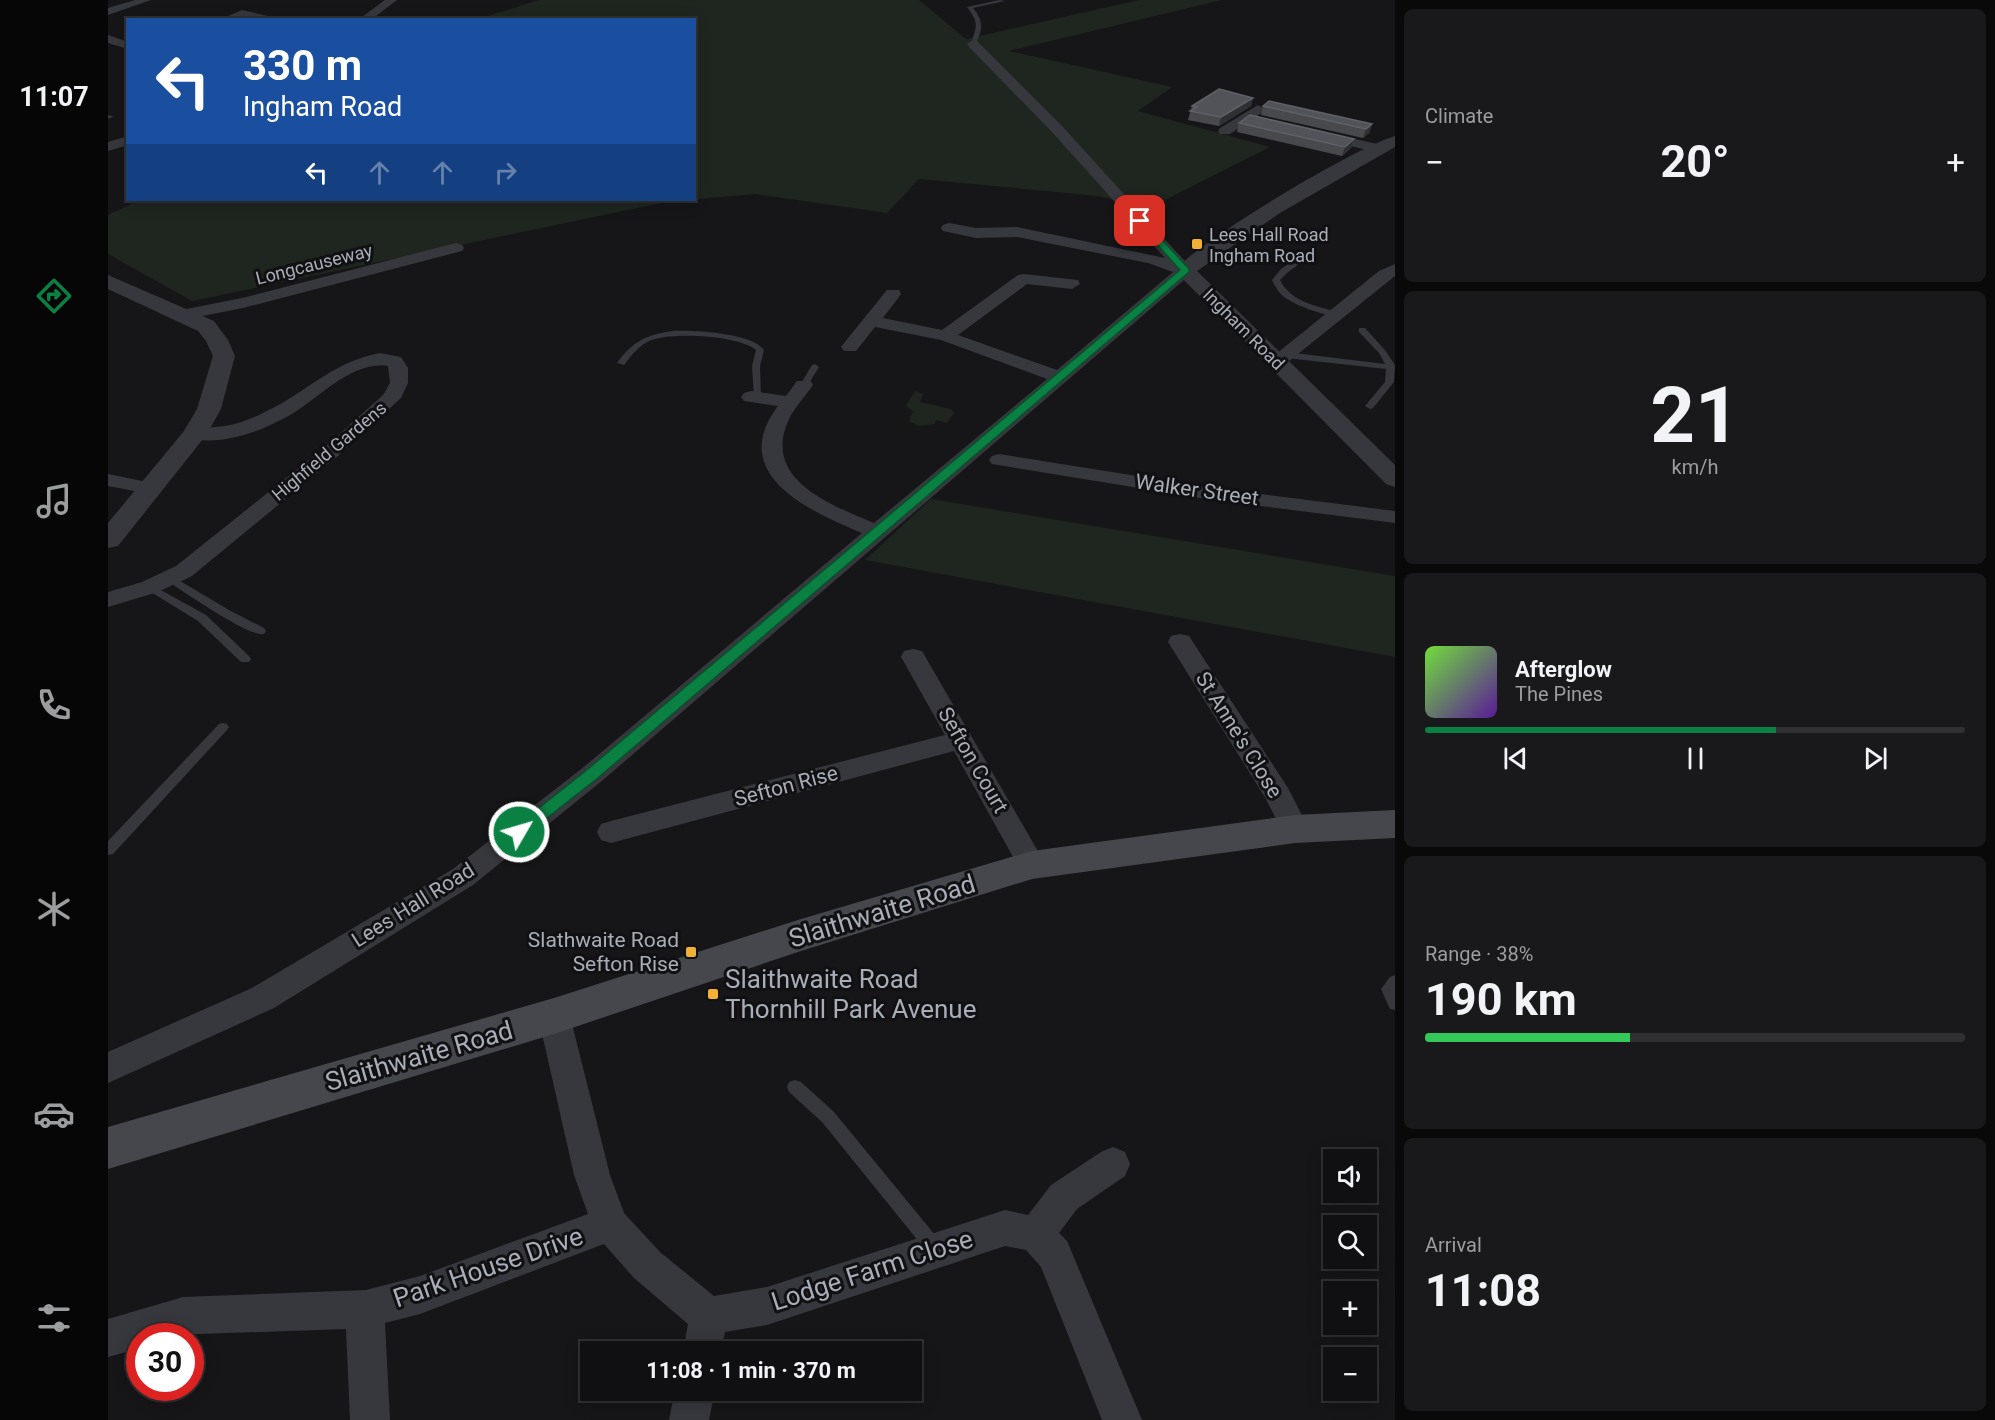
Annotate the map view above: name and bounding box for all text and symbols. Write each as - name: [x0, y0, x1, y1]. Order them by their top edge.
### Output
- text: 330 m: [243, 41, 362, 90]
- icon: left: [144, 42, 222, 120]
- text: 11:07: [19, 81, 89, 113]
- text: Ingham Road: [243, 91, 402, 123]
- text: Climate: [1425, 104, 1493, 128]
- text: 20°: [1660, 135, 1730, 188]
- text: −: [1425, 143, 1444, 182]
- text: +: [1946, 143, 1965, 182]
- icon: left: [300, 156, 333, 189]
- icon: ahead: [363, 156, 396, 189]
- icon: ahead: [426, 156, 459, 189]
- icon: right: [489, 156, 522, 189]
- pin: [1114, 195, 1165, 246]
- icon: arrive: [1123, 204, 1156, 237]
- place label: Lees Hall Road Ingham Road: [1209, 224, 1329, 266]
- marker: Lees Hall Road Ingham Road: [1190, 237, 1204, 251]
- street label: Longcauseway: [253, 239, 375, 289]
- icon: directions: [33, 275, 75, 317]
- street label: Ingham Road: [1199, 284, 1289, 374]
- text: 21: [1650, 370, 1740, 461]
- street label: Highfield Gardens: [268, 397, 390, 505]
- text: km/h: [1672, 455, 1718, 479]
- street label: Walker Street: [1134, 469, 1260, 511]
- icon: music: [33, 480, 75, 522]
- text: Afterglow: [1515, 657, 1612, 682]
- street label: St Anne's Close: [1191, 668, 1287, 802]
- text: The Pines: [1515, 682, 1603, 706]
- icon: phone: [33, 684, 75, 726]
- street label: Sefton Court: [933, 703, 1013, 817]
- icon: previous: [1499, 742, 1532, 775]
- icon: pause: [1679, 742, 1712, 775]
- icon: next: [1859, 742, 1892, 775]
- street label: Sefton Rise: [732, 761, 840, 811]
- position arrow: [487, 800, 551, 864]
- street label: Lees Hall Road: [347, 858, 479, 952]
- street label: Slaithwaite Road: [785, 868, 979, 954]
- icon: climate: [33, 888, 75, 930]
- place label: Slathwaite Road Sefton Rise: [528, 928, 679, 976]
- text: Range · 38%: [1425, 942, 1533, 966]
- marker: Slathwaite Road Sefton Rise: [684, 945, 698, 959]
- place label: Slaithwaite Road Thornhill Park Avenue: [725, 964, 976, 1024]
- text: 190 km: [1425, 973, 1577, 1026]
- marker: Slaithwaite Road Thornhill Park Avenue: [706, 987, 720, 1001]
- street label: Slaithwaite Road: [322, 1015, 516, 1097]
- icon: car: [33, 1093, 75, 1135]
- map controls: [1323, 1149, 1377, 1401]
- button: sound: [1323, 1149, 1377, 1203]
- button: search: [1323, 1215, 1377, 1269]
- street label: Park House Drive: [389, 1220, 587, 1314]
- street label: Lodge Farm Close: [768, 1223, 976, 1317]
- text: Arrival: [1425, 1233, 1482, 1257]
- text: 11:08: [1425, 1264, 1541, 1317]
- button: +: [1323, 1281, 1377, 1335]
- icon: filters: [33, 1297, 75, 1339]
- speed limit sign: 30: [126, 1323, 204, 1401]
- button: −: [1323, 1347, 1377, 1401]
- text: 11:08 · 1 min · 370 m: [646, 1358, 856, 1383]

